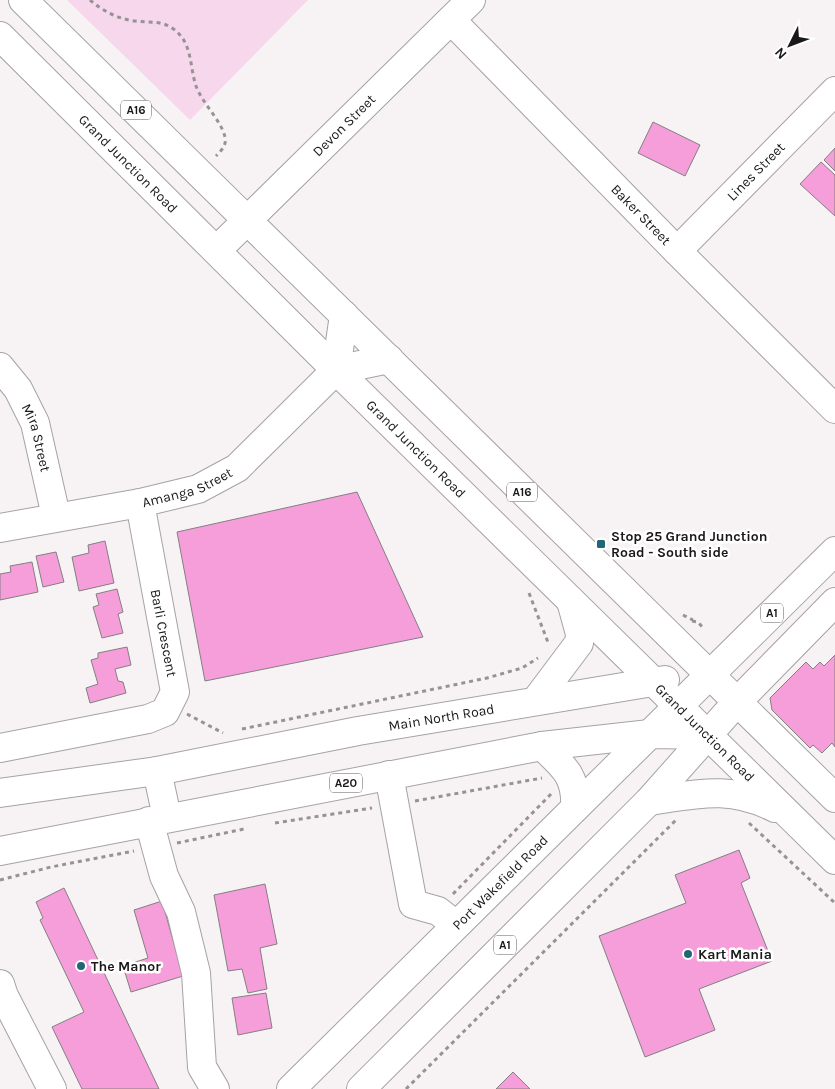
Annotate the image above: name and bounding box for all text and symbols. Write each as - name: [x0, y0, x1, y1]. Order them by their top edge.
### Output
- north arrow: [765, 20, 815, 70]
- text: N: [771, 44, 790, 63]
- street label: Devon Street: [309, 91, 379, 160]
- road number: A16: [121, 100, 151, 120]
- street label: Grand Junction Road: [75, 111, 181, 217]
- street label: Lines Street: [723, 139, 789, 205]
- street label: Baker Street: [607, 181, 674, 249]
- street label: Grand Junction Road: [362, 396, 469, 502]
- street label: Mira Street: [18, 401, 54, 474]
- street label: Amanga Street: [140, 464, 235, 511]
- road number: A16: [507, 482, 537, 502]
- place label: Stop 25 Grand Junction Road - South side: [611, 528, 768, 561]
- marker: Stop 25 Grand Junction Road - South side: [595, 538, 607, 550]
- street label: Barli Crescent: [147, 588, 180, 678]
- road number: A1: [761, 604, 783, 622]
- street label: Grand Junction Road: [651, 680, 758, 785]
- street label: Main North Road: [387, 700, 496, 735]
- road number: A20: [330, 774, 362, 792]
- street label: Port Wakefield Road: [449, 832, 552, 934]
- road number: A1: [494, 936, 516, 954]
- place label: Kart Mania: [698, 946, 772, 963]
- marker: Kart Mania: [682, 948, 694, 960]
- place label: The Manor: [91, 958, 161, 975]
- marker: The Manor: [75, 960, 87, 972]

